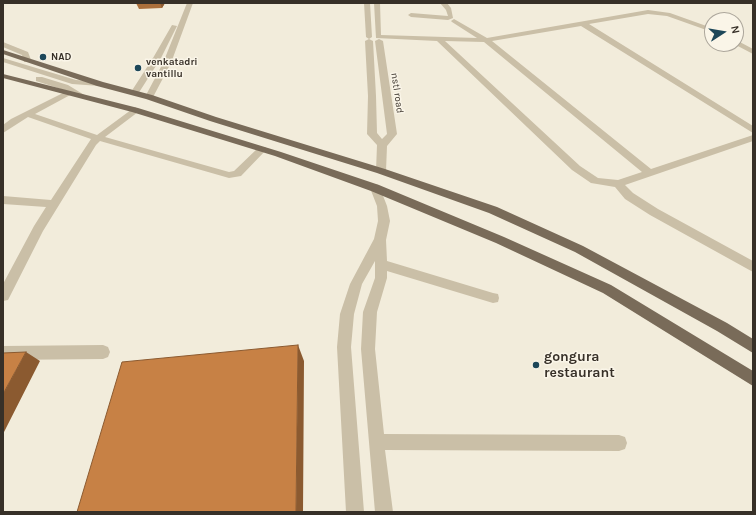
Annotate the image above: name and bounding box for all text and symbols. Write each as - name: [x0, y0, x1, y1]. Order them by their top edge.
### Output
- north arrow: [704, 12, 744, 52]
- text: N: [728, 24, 742, 35]
- place label: NAD: [51, 51, 71, 63]
- marker: NAD: [38, 52, 48, 62]
- place label: venkatadri vantillu: [146, 56, 198, 80]
- marker: venkatadri vantillu: [133, 63, 143, 73]
- street label: nstl road: [388, 72, 406, 114]
- place label: gongura restaurant: [544, 349, 615, 382]
- marker: gongura restaurant: [531, 360, 541, 370]

